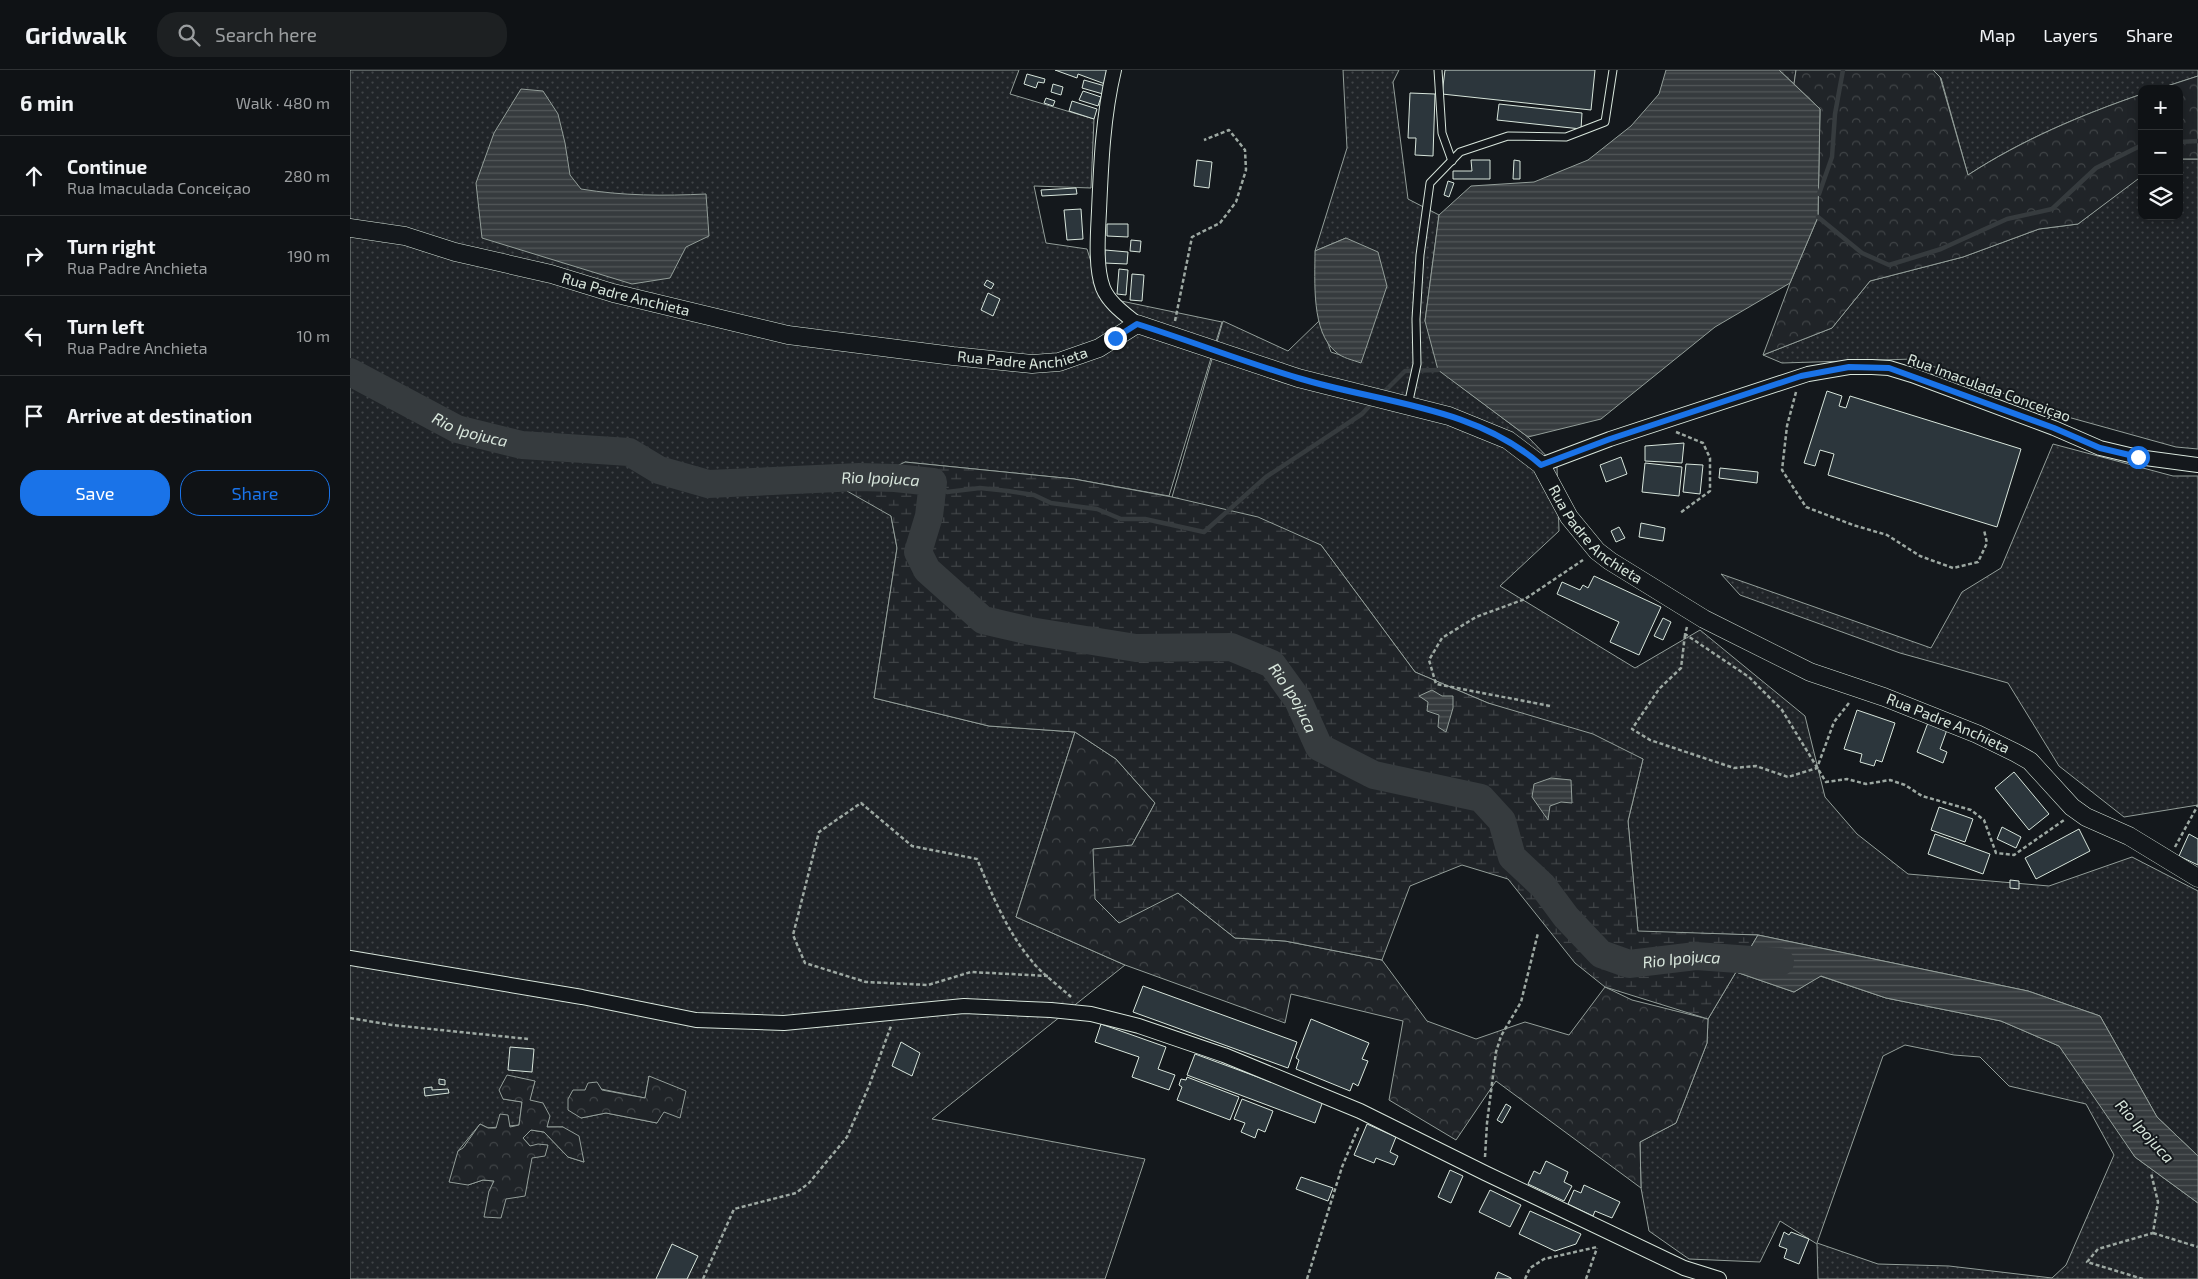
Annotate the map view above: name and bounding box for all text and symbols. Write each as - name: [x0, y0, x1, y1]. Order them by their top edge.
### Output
- search box: [157, 12, 507, 57]
- text: Gridwalk: [25, 20, 127, 49]
- icon: search: [175, 21, 203, 49]
- text: Search here: [215, 23, 317, 46]
- text: Map: [1979, 24, 2015, 46]
- text: Layers: [2043, 24, 2098, 46]
- text: Share: [2126, 24, 2173, 46]
- map controls: [2138, 85, 2183, 220]
- button: +: [2138, 85, 2183, 130]
- text: 6 min: [20, 90, 74, 115]
- text: Walk · 480 m: [236, 93, 330, 112]
- button: −: [2138, 130, 2183, 175]
- text: Continue: [67, 155, 147, 178]
- icon: ahead: [20, 162, 48, 190]
- text: 280 m: [284, 166, 330, 185]
- button: layers: [2138, 175, 2183, 220]
- text: Rua Imaculada Conceiçao: [67, 178, 251, 197]
- text: Turn right: [67, 235, 155, 258]
- icon: right: [20, 242, 48, 270]
- text: 190 m: [287, 246, 330, 265]
- text: Rua Padre Anchieta: [67, 258, 207, 277]
- street label: Rua Padre Anchieta: [560, 268, 692, 319]
- text: Turn left: [67, 315, 144, 338]
- icon: left: [20, 322, 48, 350]
- text: 10 m: [296, 326, 330, 345]
- route end: [1104, 327, 1127, 350]
- text: Rua Padre Anchieta: [67, 338, 207, 357]
- street label: Rua Padre Anchieta: [957, 343, 1090, 372]
- street label: Rua Imaculada Conceiçao: [1905, 349, 2073, 426]
- icon: arrive: [20, 402, 48, 430]
- text: Arrive at destination: [67, 404, 252, 427]
- water label: Rio Ipojuca: [429, 408, 510, 450]
- route start: [2127, 446, 2150, 469]
- water label: Rio Ipojuca: [841, 467, 921, 490]
- button: Save: [20, 470, 170, 516]
- button: Share: [180, 470, 330, 516]
- street label: Rua Padre Anchieta: [1545, 481, 1646, 587]
- water label: Rio Ipojuca: [1265, 659, 1321, 736]
- street label: Rua Padre Anchieta: [1884, 689, 2013, 757]
- water label: Rio Ipojuca: [1641, 946, 1721, 971]
- water label: Rio Ipojuca: [2111, 1095, 2179, 1167]

